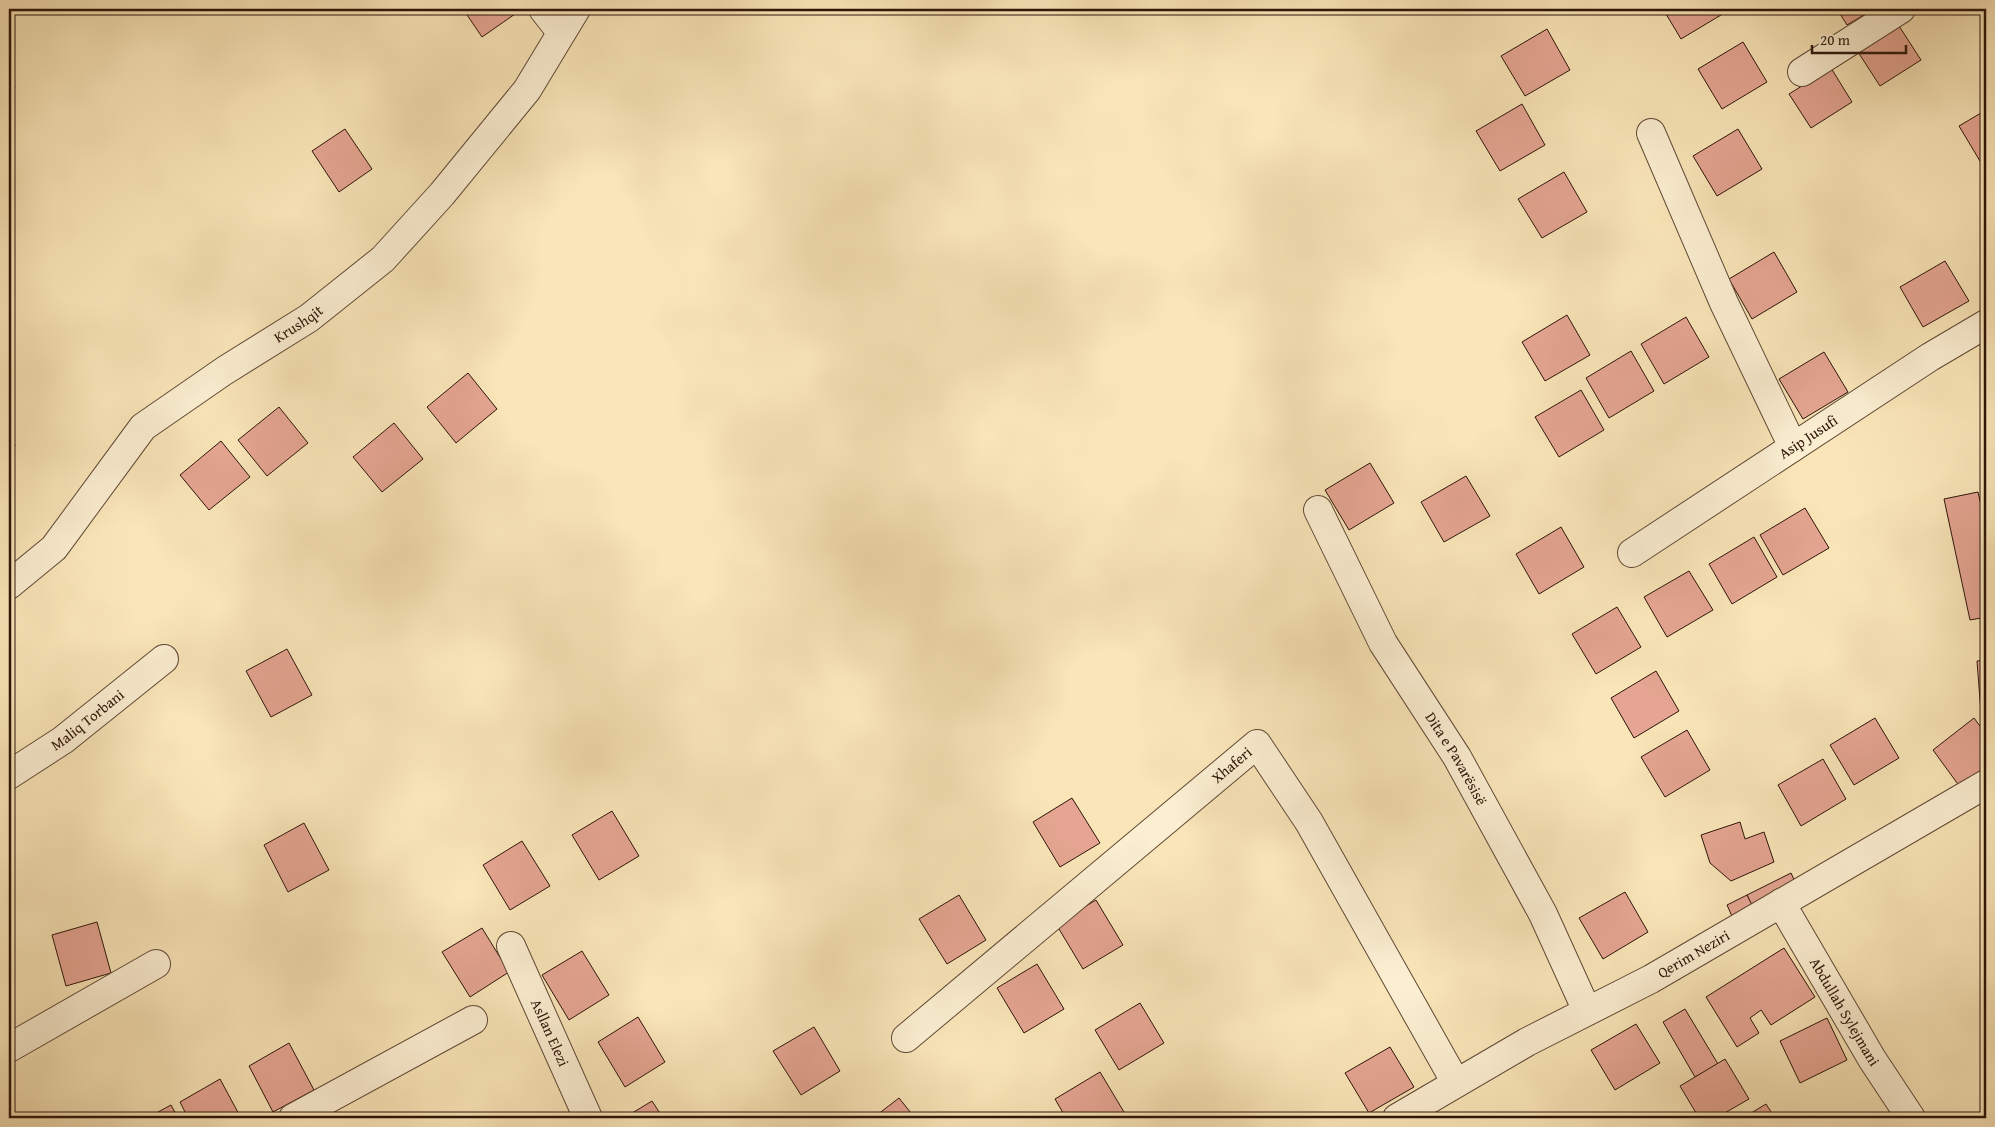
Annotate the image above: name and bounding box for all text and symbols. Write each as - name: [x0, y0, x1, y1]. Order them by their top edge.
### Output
- scale bar: [1812, 22, 1906, 54]
- text: 20 m: [1820, 29, 1851, 50]
- street label: Krushqit: [270, 299, 328, 347]
- street label: Asip Jusufi: [1774, 410, 1842, 464]
- street label: Maliq Torbani: [47, 684, 128, 755]
- street label: Dita e Pavarësisë: [1421, 708, 1492, 809]
- street label: Xhaferi: [1207, 742, 1256, 788]
- street label: Qerim Neziri: [1653, 925, 1733, 983]
- street label: Abdullah Sylejmani: [1805, 953, 1885, 1070]
- street label: Asllan Elezi: [526, 995, 575, 1070]

